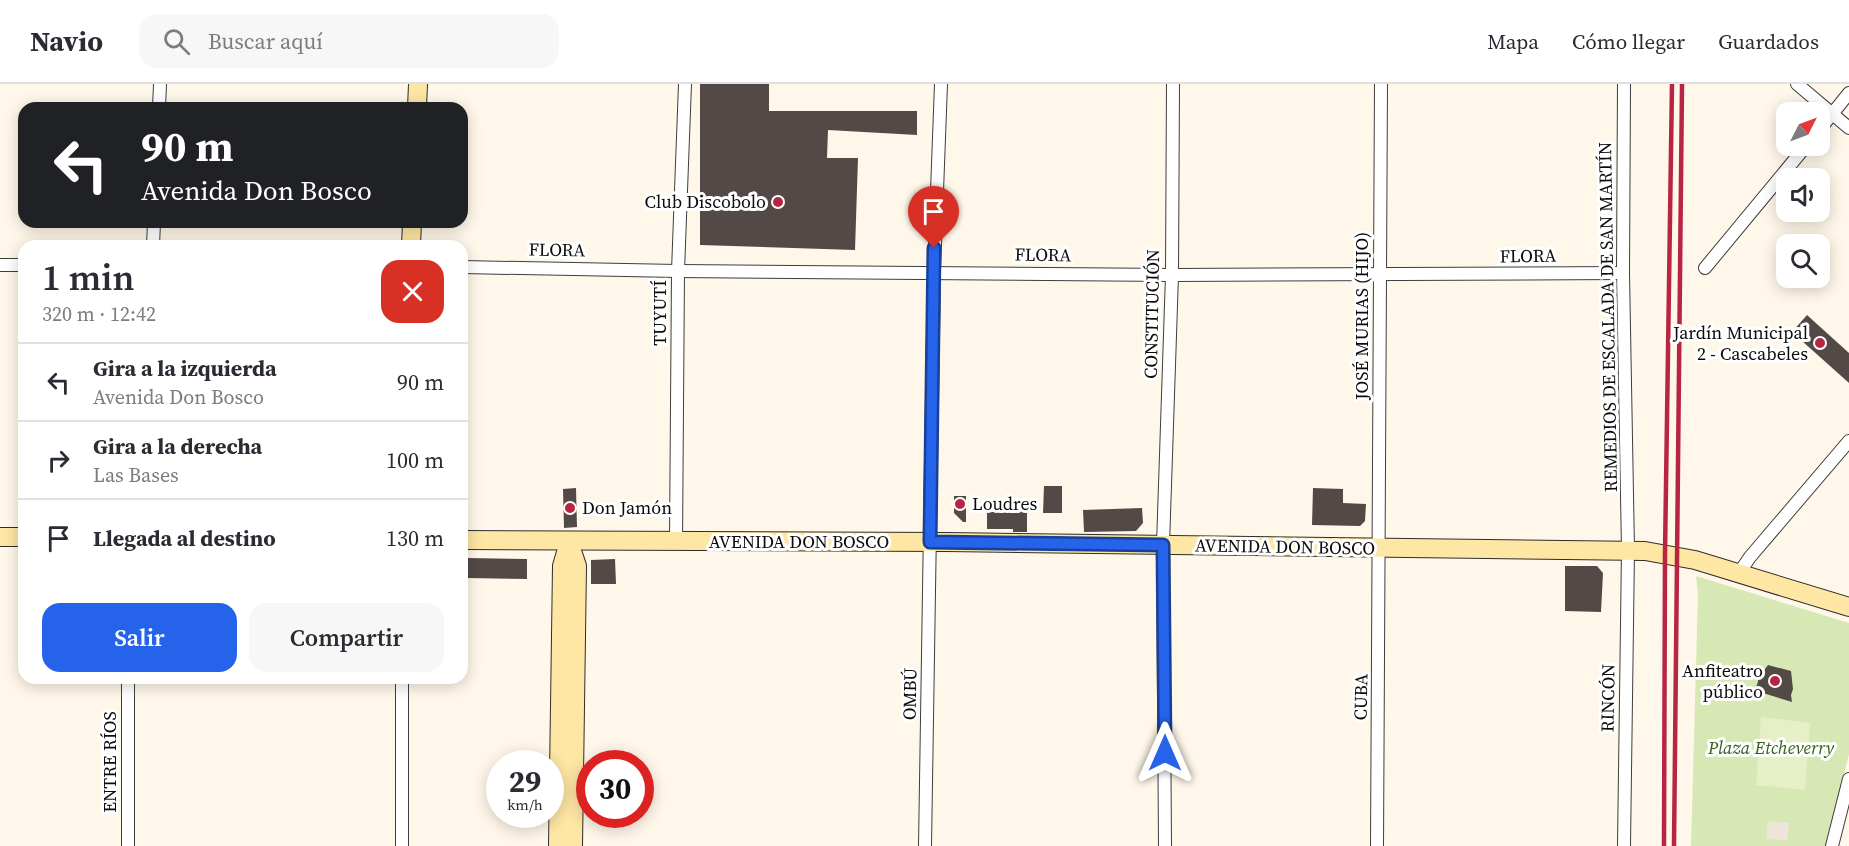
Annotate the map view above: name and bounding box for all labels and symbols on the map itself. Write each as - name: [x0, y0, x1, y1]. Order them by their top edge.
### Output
- north arrow: [1776, 102, 1830, 156]
- street label: REMEDIOS DE ESCALADA DE SAN MARTÍN: [1592, 142, 1623, 492]
- pin: [908, 186, 959, 248]
- place label: Club Discobolo: [645, 189, 766, 214]
- marker: Club Discobolo: [771, 195, 785, 209]
- street label: JOSÉ MURIAS (HIJO): [1349, 232, 1374, 401]
- street label: FLORA: [528, 237, 586, 262]
- street label: FLORA: [1014, 242, 1072, 267]
- street label: FLORA: [1499, 243, 1557, 268]
- street label: CONSTITUCIÓN: [1138, 249, 1165, 379]
- street label: TUYUTÍ: [647, 280, 672, 346]
- place label: Jardín Municipal 2 - Cascabeles: [1672, 320, 1808, 366]
- marker: Jardín Municipal 2 - Cascabeles: [1813, 336, 1827, 350]
- place label: Loudres: [972, 491, 1038, 516]
- place label: Don Jamón: [582, 495, 672, 520]
- marker: Loudres: [953, 497, 967, 511]
- marker: Don Jamón: [563, 501, 577, 515]
- street label: AVENIDA DON BOSCO: [709, 529, 889, 554]
- street label: AVENIDA DON BOSCO: [1195, 532, 1375, 561]
- place label: Anfiteatro público: [1682, 658, 1763, 704]
- street label: RINCÓN: [1594, 664, 1621, 732]
- street label: OMBÚ: [897, 668, 922, 720]
- street label: CUBA: [1348, 673, 1373, 721]
- marker: Anfiteatro público: [1768, 674, 1782, 688]
- street label: ENTRE RÍOS: [97, 711, 122, 813]
- position arrow: [1133, 721, 1197, 785]
- park label: Plaza Etcheverry: [1707, 735, 1834, 760]
- speed limit sign: 30: [576, 750, 654, 828]

